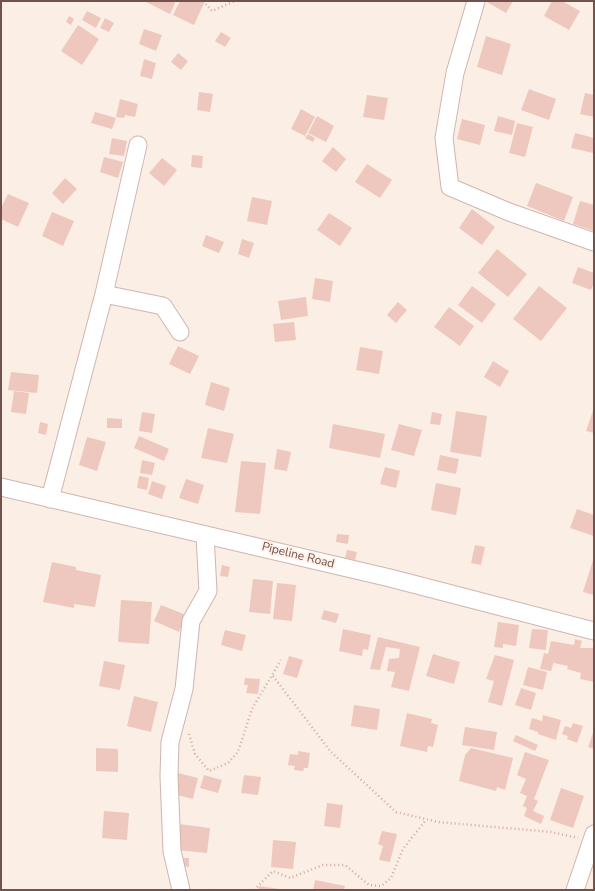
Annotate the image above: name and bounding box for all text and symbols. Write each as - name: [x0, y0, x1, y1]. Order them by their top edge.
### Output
- street label: Pipeline Road: [260, 540, 336, 572]

